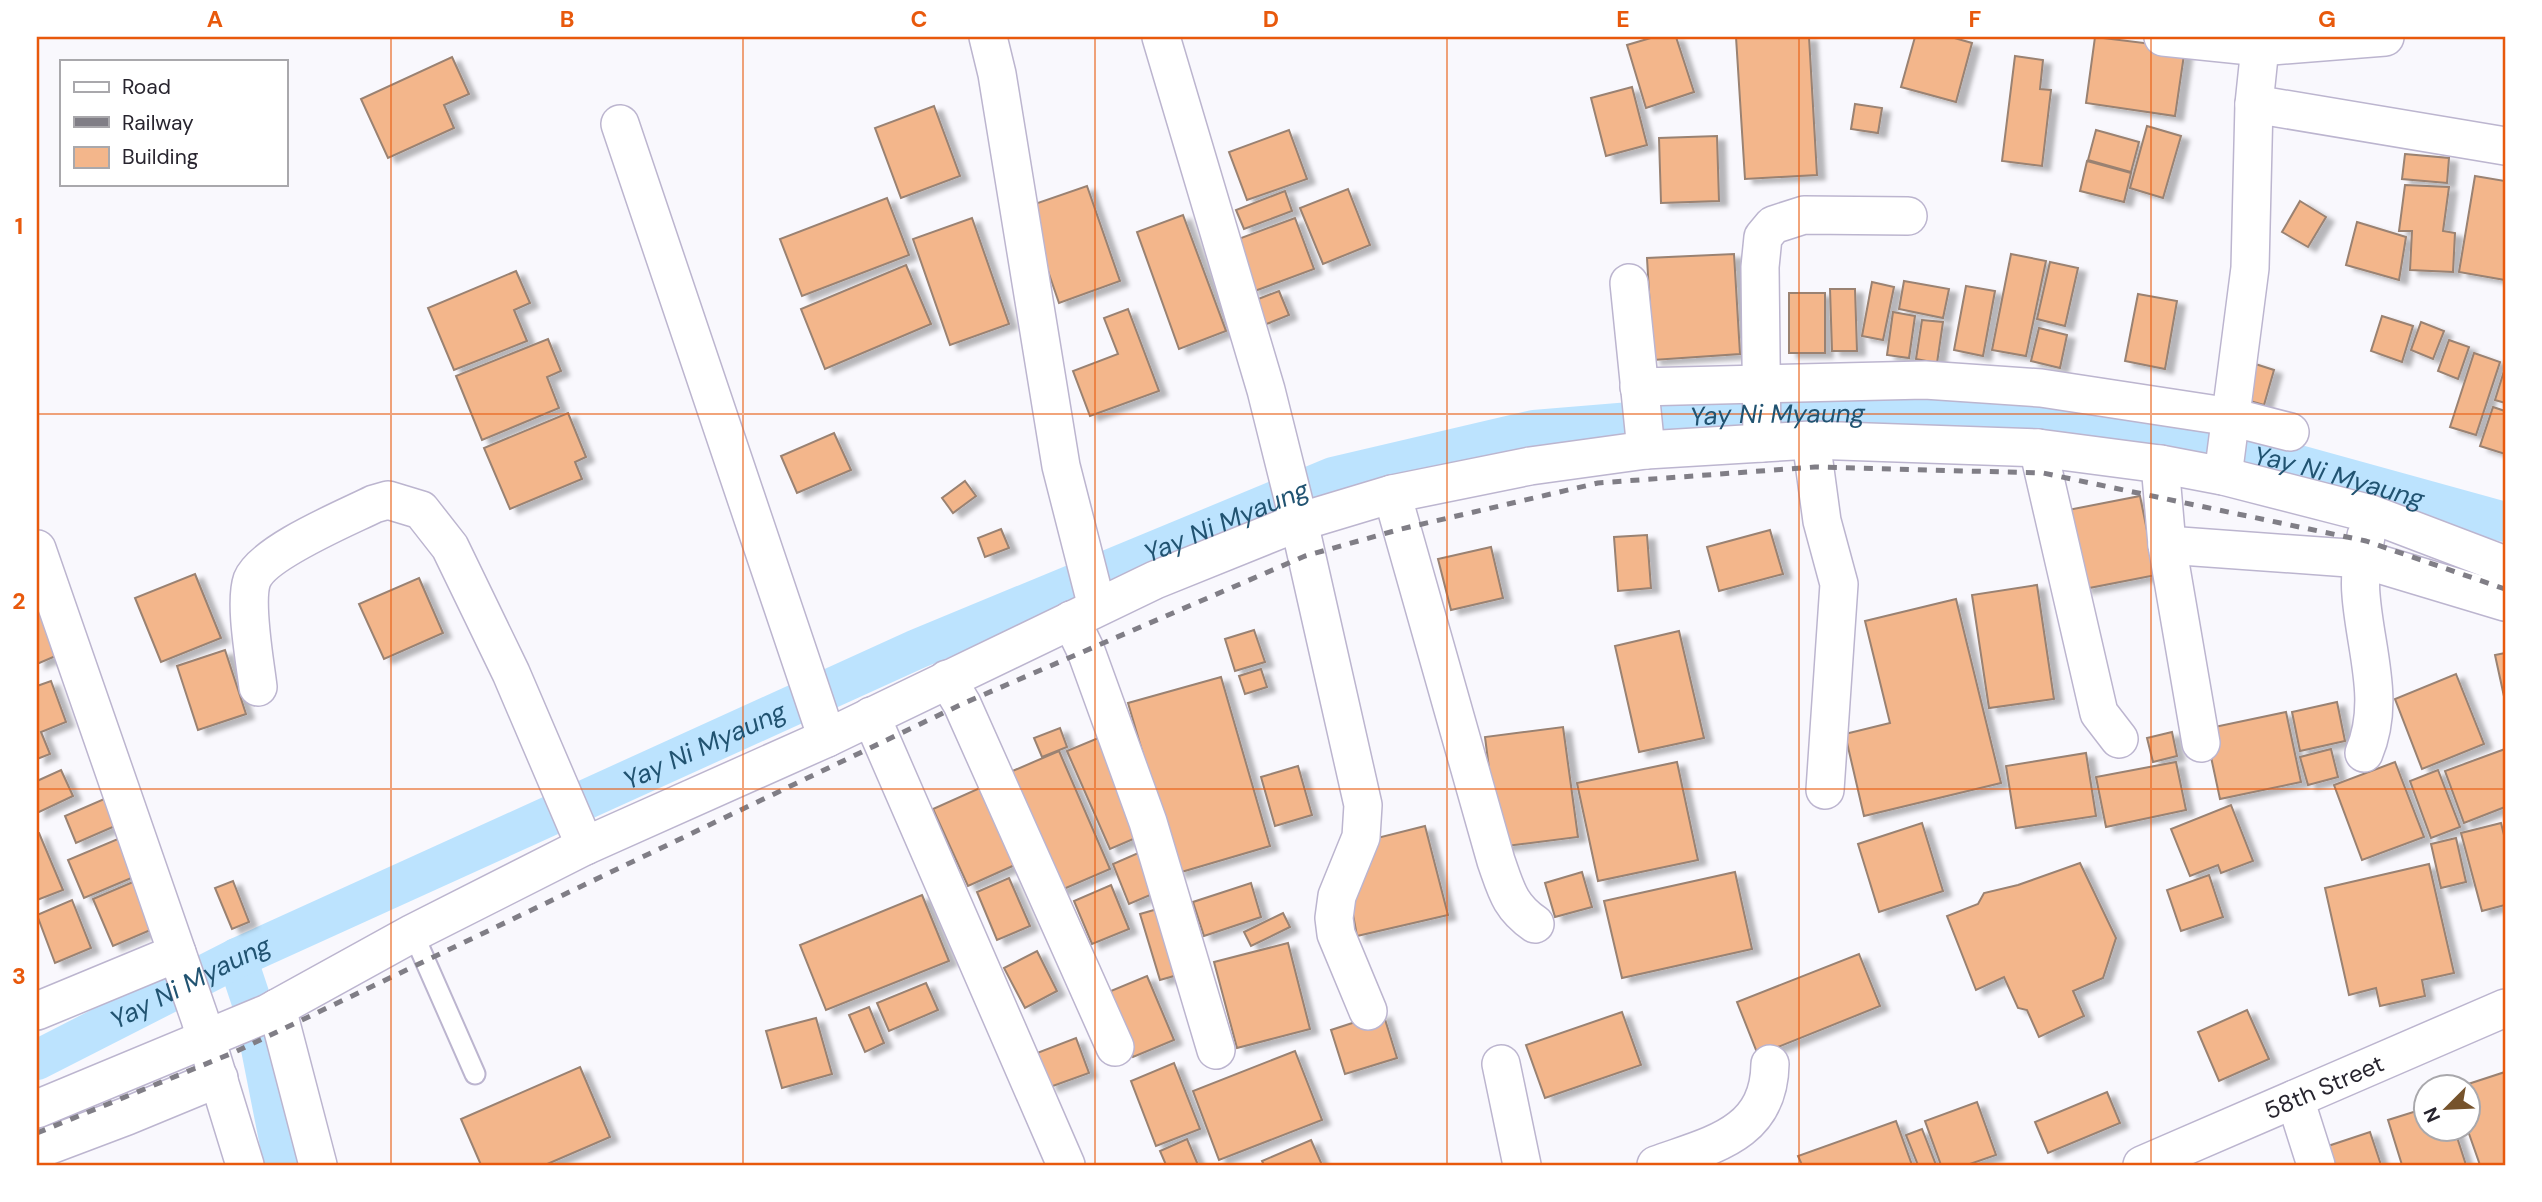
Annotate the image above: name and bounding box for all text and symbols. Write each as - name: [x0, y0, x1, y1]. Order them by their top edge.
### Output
- text: A: [207, 4, 223, 34]
- text: B: [560, 4, 574, 34]
- text: C: [911, 4, 927, 34]
- text: D: [1263, 4, 1279, 34]
- text: E: [1616, 4, 1630, 34]
- text: F: [1969, 4, 1982, 34]
- text: G: [2318, 4, 2336, 34]
- legend: [60, 60, 287, 186]
- text: Road: [122, 73, 171, 101]
- text: Railway: [122, 109, 194, 137]
- text: Building: [122, 143, 199, 171]
- text: 1: [15, 211, 23, 241]
- water label: Yay Ni Myaung: [1688, 396, 1866, 434]
- water label: Yay Ni Myaung: [2251, 438, 2429, 516]
- water label: Yay Ni Myaung: [1139, 472, 1314, 570]
- text: 2: [12, 586, 26, 616]
- water label: Yay Ni Myaung: [618, 694, 792, 797]
- water label: Yay Ni Myaung: [104, 928, 277, 1037]
- text: 3: [12, 961, 26, 991]
- street label: 58th Street: [2259, 1047, 2388, 1126]
- north arrow: [2412, 1072, 2482, 1142]
- text: N: [2418, 1103, 2446, 1126]

